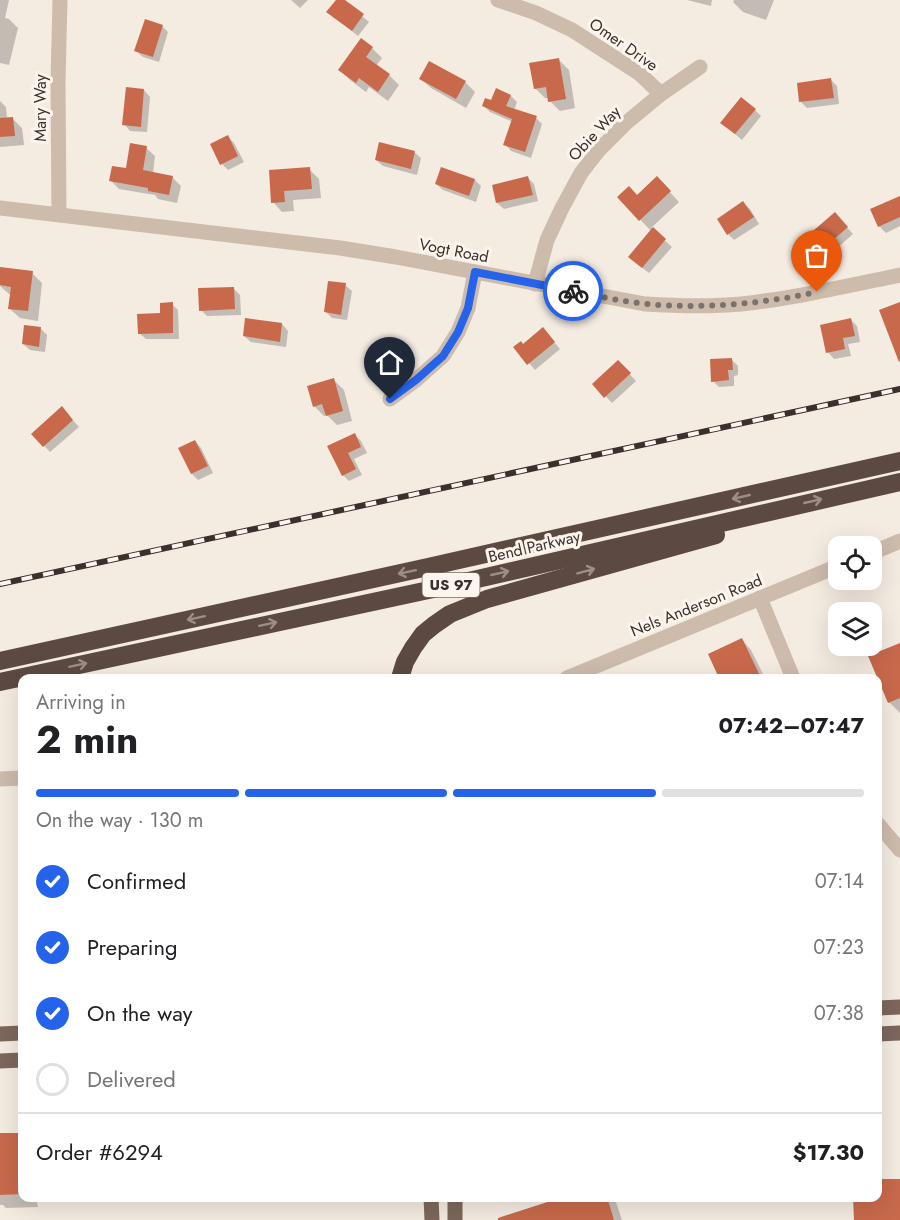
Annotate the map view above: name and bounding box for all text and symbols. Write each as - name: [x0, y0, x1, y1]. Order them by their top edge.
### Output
- street label: Omer Drive: [585, 12, 663, 77]
- street label: Mary Way: [29, 73, 52, 142]
- street label: Obie Way: [563, 100, 627, 166]
- pin: [791, 230, 842, 292]
- street label: Vogt Road: [417, 232, 491, 268]
- icon: bag: [800, 239, 833, 272]
- courier: [543, 261, 603, 321]
- icon: bike: [557, 275, 590, 308]
- pin: [364, 337, 415, 399]
- icon: home: [373, 346, 406, 379]
- one-way arrow: [731, 492, 751, 503]
- one-way arrow: [803, 495, 822, 507]
- street label: Bend Parkway: [486, 525, 583, 568]
- map controls: [828, 536, 882, 656]
- button: locate: [828, 536, 882, 590]
- one-way arrow: [576, 565, 595, 577]
- one-way arrow: [398, 567, 417, 578]
- one-way arrow: [490, 567, 509, 579]
- street label: Nels Anderson Road: [627, 569, 766, 642]
- road number: US 97: [422, 573, 480, 597]
- button: layers: [828, 602, 882, 656]
- one-way arrow: [187, 613, 206, 624]
- one-way arrow: [258, 618, 278, 629]
- one-way arrow: [67, 659, 87, 670]
- text: Arriving in: [36, 688, 126, 717]
- text: 07:42–07:47: [719, 709, 864, 741]
- text: 2 min: [36, 711, 138, 768]
- text: On the way · 130 m: [36, 806, 203, 835]
- icon: check: [36, 865, 69, 898]
- text: Confirmed: [87, 865, 186, 897]
- text: 07:14: [815, 867, 864, 896]
- icon: check: [36, 931, 69, 964]
- text: Preparing: [87, 931, 178, 963]
- text: 07:23: [813, 933, 864, 962]
- icon: check: [36, 997, 69, 1030]
- text: On the way: [87, 997, 192, 1029]
- text: 07:38: [814, 999, 864, 1028]
- text: Delivered: [87, 1063, 176, 1095]
- text: Order #6294: [36, 1136, 163, 1168]
- text: $17.30: [793, 1136, 864, 1168]

